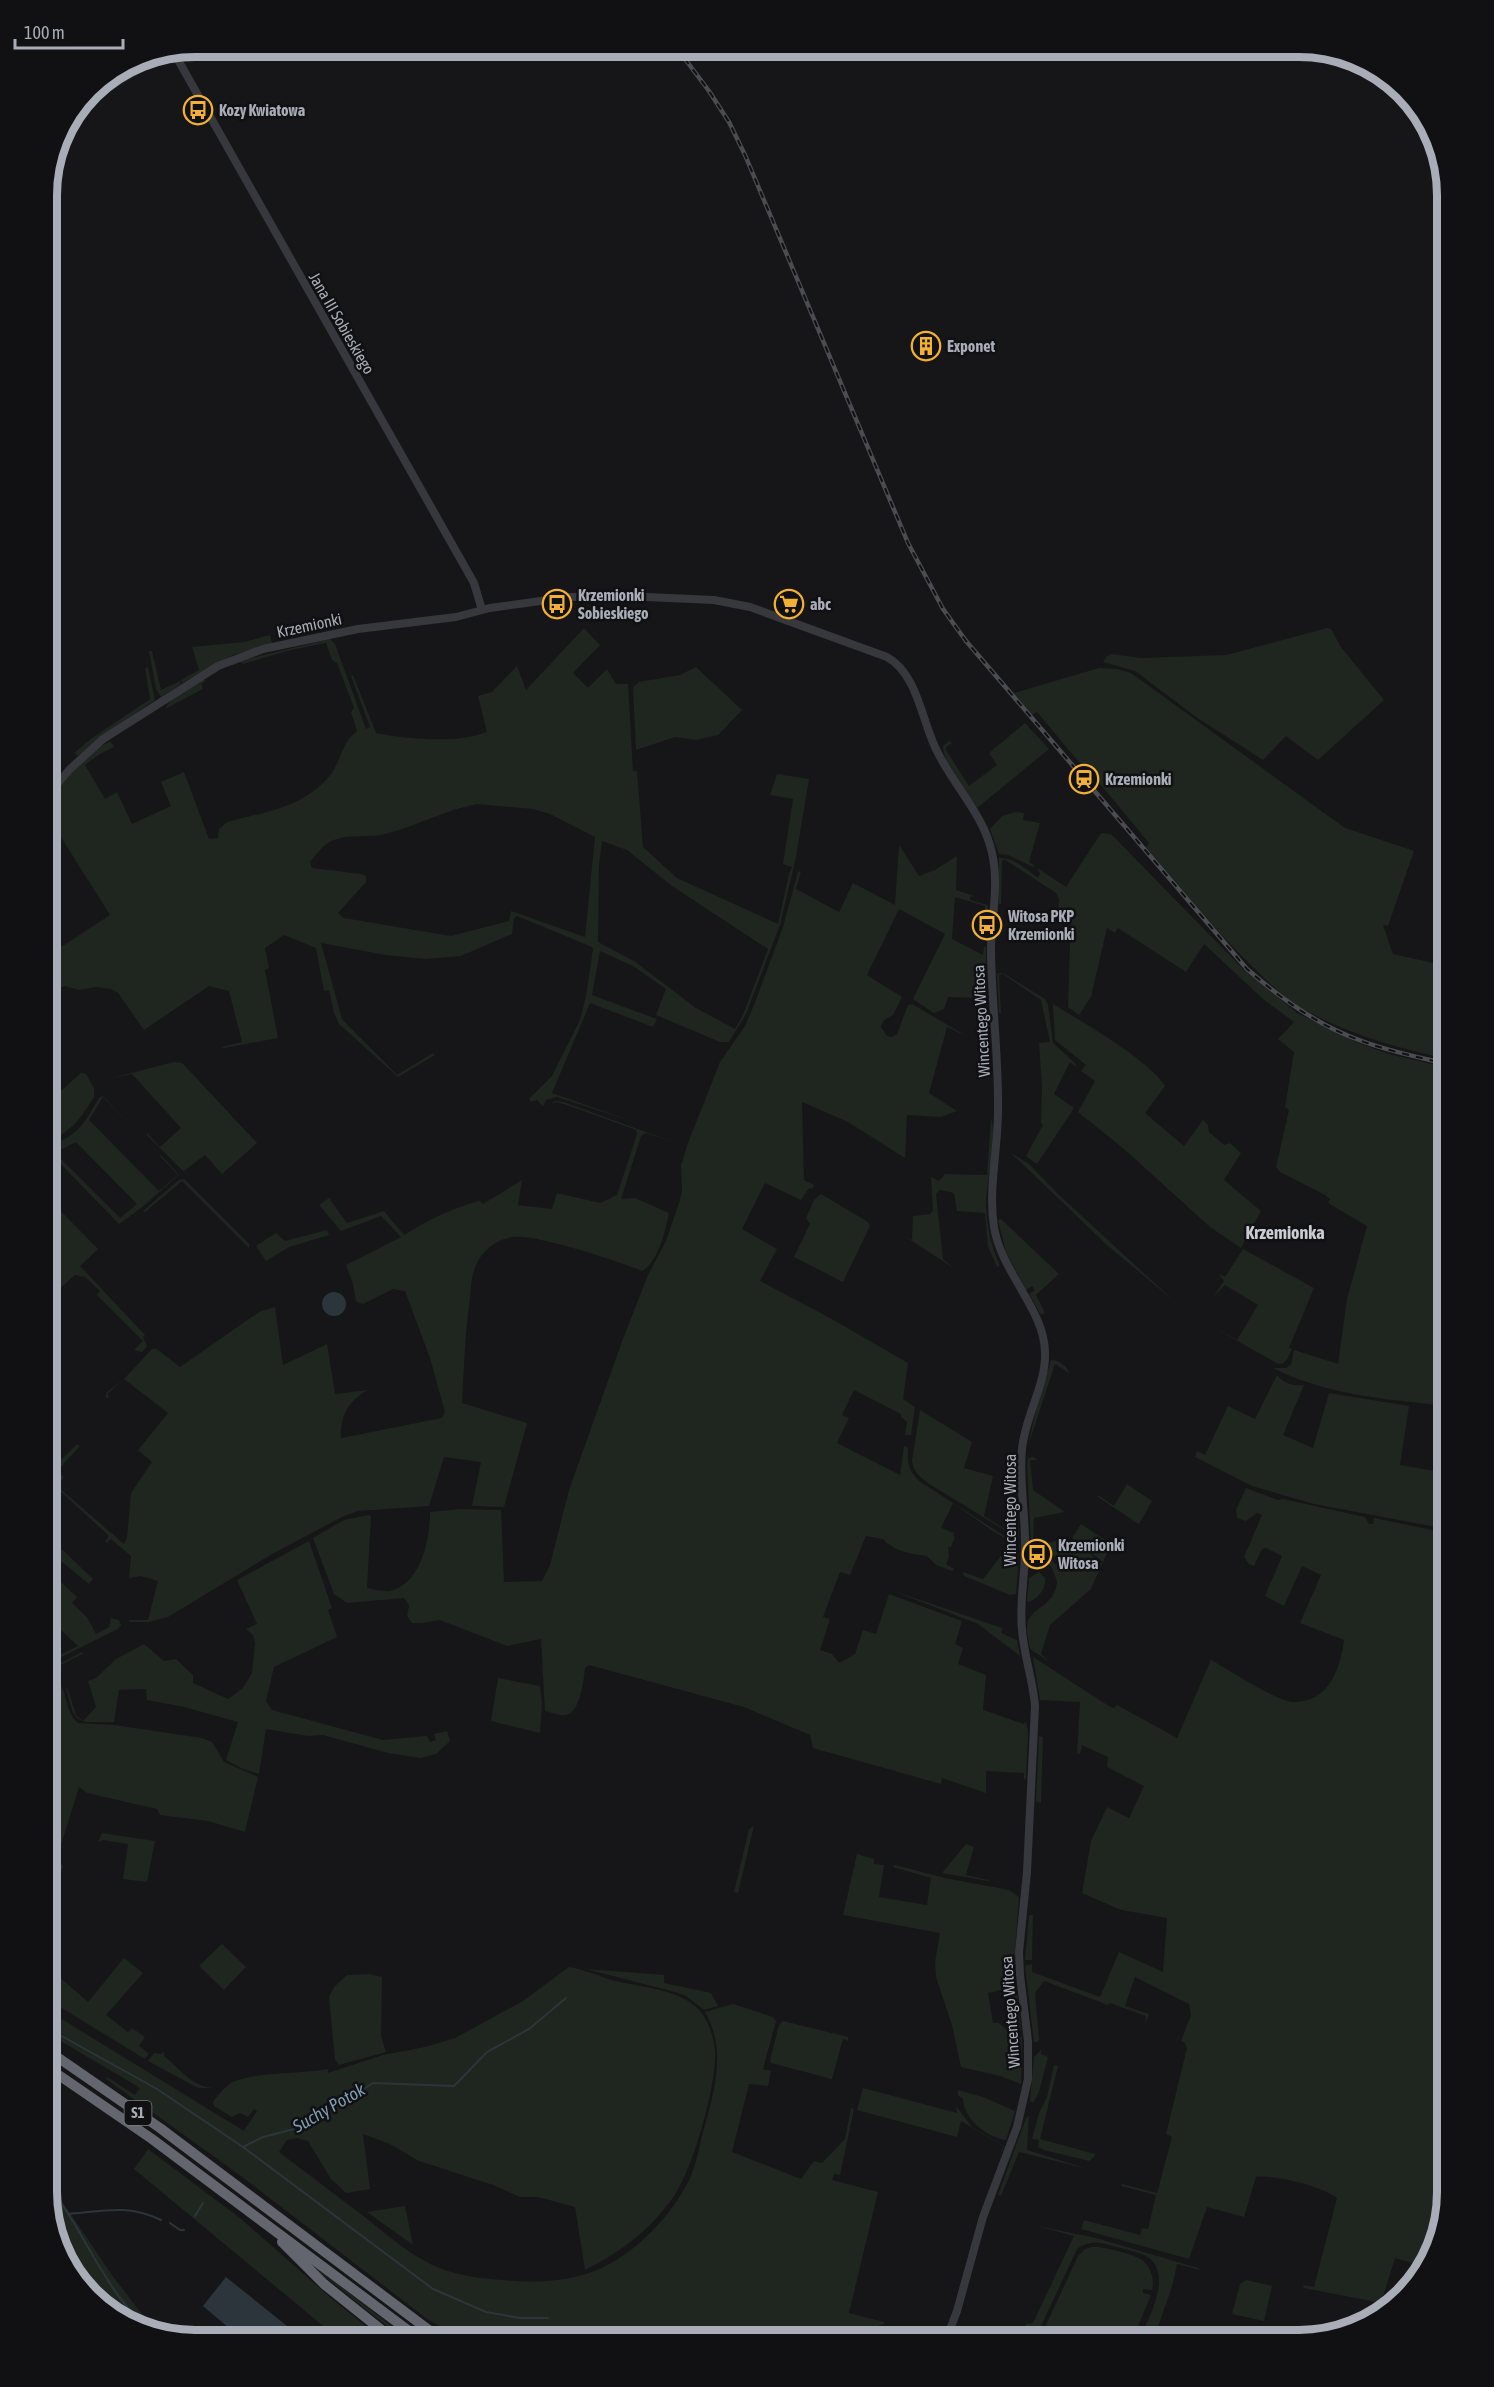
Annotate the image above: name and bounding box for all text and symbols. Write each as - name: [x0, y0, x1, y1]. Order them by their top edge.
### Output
- scale bar: [15, 12, 123, 50]
- text: 100 m: [24, 22, 65, 43]
- bus stop icon: Kozy Kwiatowa: [182, 94, 214, 126]
- place label: Kozy Kwiatowa: [219, 101, 305, 119]
- street label: Jana III Sobieskiego: [305, 269, 378, 378]
- building icon: Exponet: [910, 330, 942, 362]
- place label: Exponet: [947, 337, 995, 355]
- place label: Krzemionki Sobieskiego: [578, 586, 649, 622]
- bus stop icon: Krzemionki Sobieskiego: [541, 588, 573, 620]
- supermarket icon: abc: [773, 588, 805, 620]
- place label: abc: [810, 595, 831, 613]
- street label: Krzemionki: [275, 609, 343, 641]
- station icon: Krzemionki: [1068, 763, 1100, 795]
- place label: Krzemionki: [1105, 770, 1172, 788]
- place label: Witosa PKP Krzemionki: [1007, 907, 1075, 943]
- bus stop icon: Witosa PKP Krzemionki: [971, 909, 1003, 941]
- street label: Wincentego Witosa: [969, 964, 994, 1078]
- district label: Krzemionka: [1245, 1222, 1325, 1243]
- street label: Wincentego Witosa: [1001, 1454, 1020, 1566]
- place label: Krzemionki Witosa: [1057, 1536, 1125, 1572]
- bus stop icon: Krzemionki Witosa: [1021, 1538, 1053, 1570]
- street label: Wincentego Witosa: [997, 1955, 1024, 2069]
- water label: Suchy Potok: [288, 2078, 370, 2137]
- road number: S1: [124, 2101, 152, 2125]

